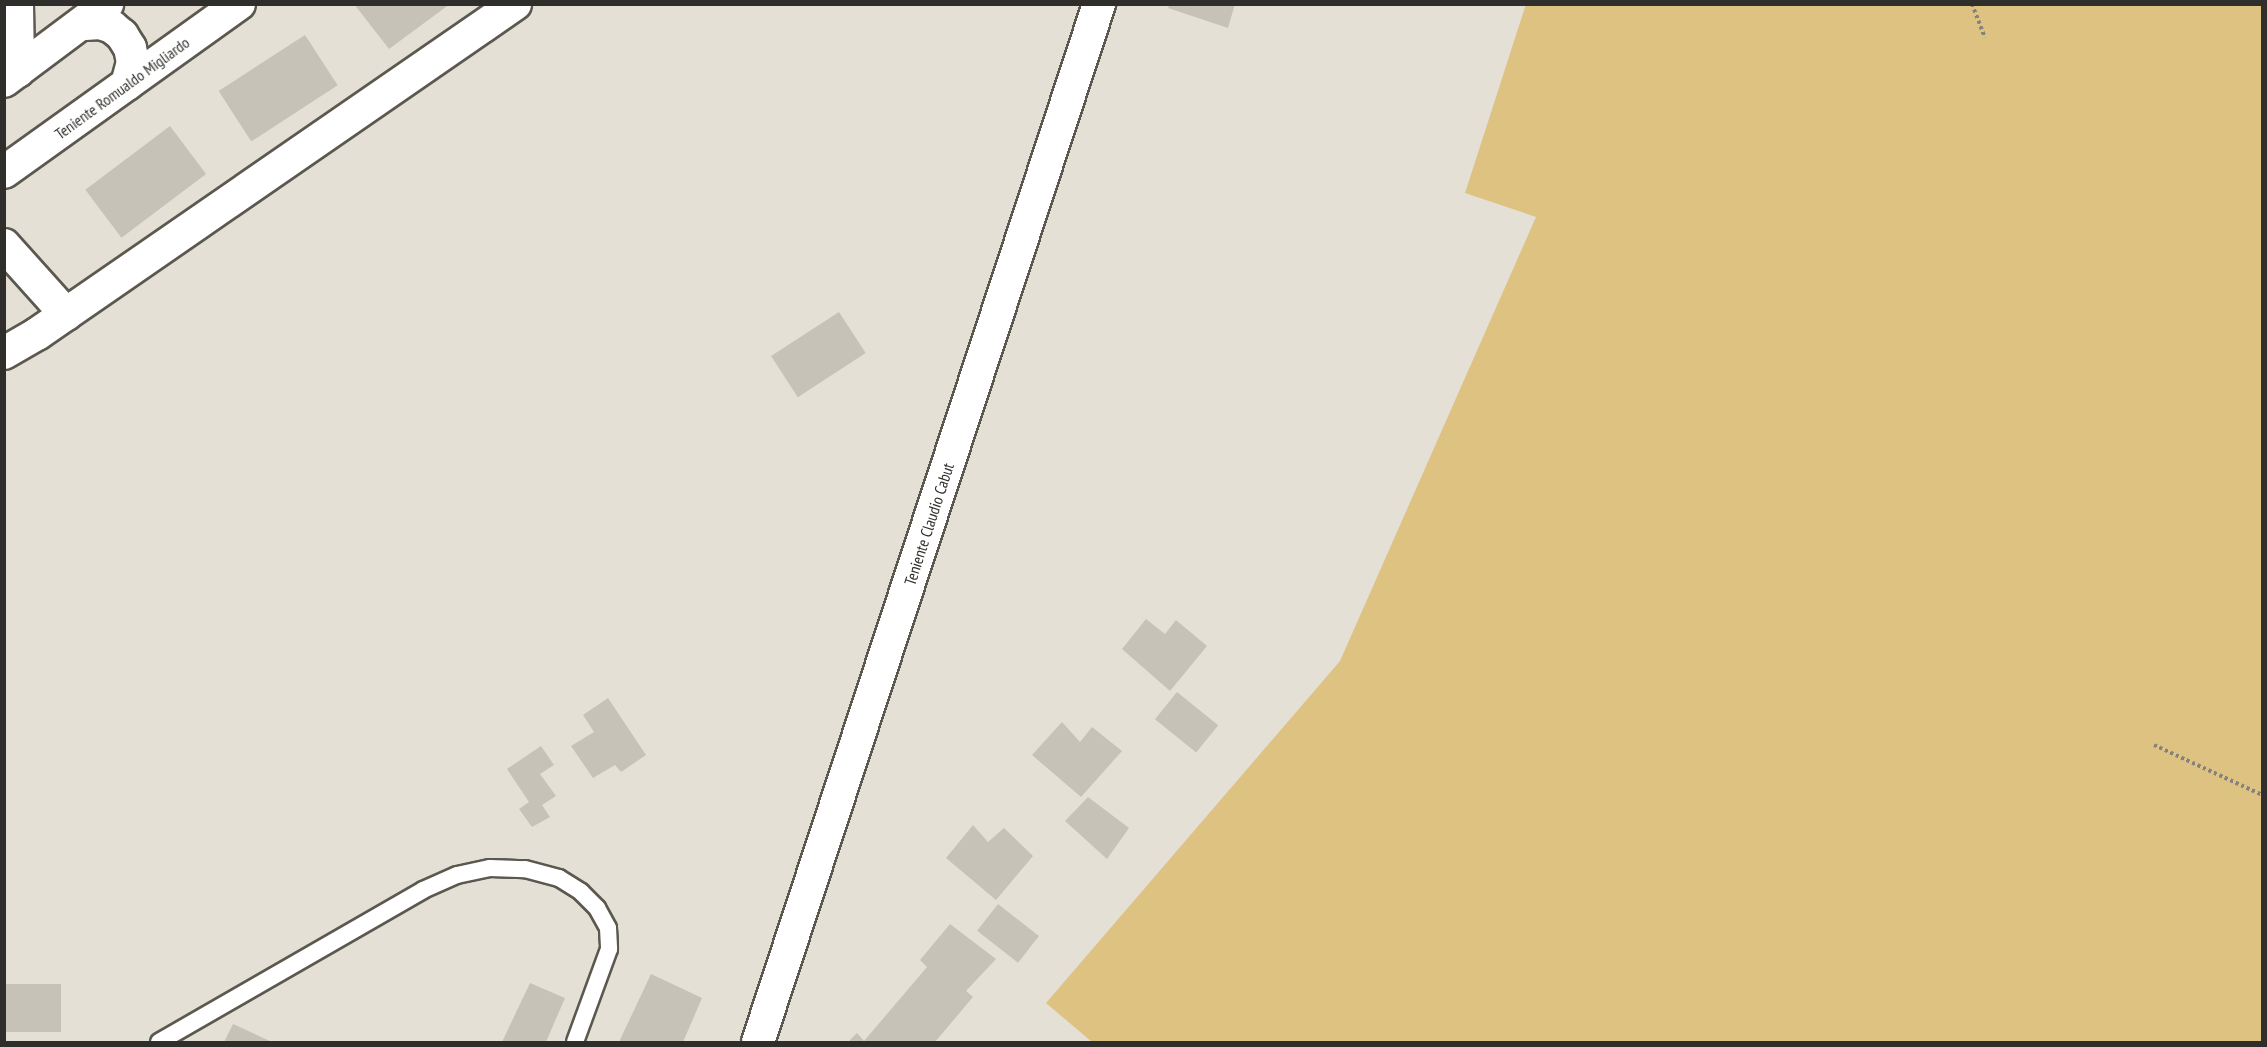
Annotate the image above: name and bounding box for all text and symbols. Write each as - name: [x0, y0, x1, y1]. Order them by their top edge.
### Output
- street label: Teniente Romualdo Migliardo: [51, 33, 193, 143]
- street label: Teniente Claudio Cabut: [900, 460, 958, 588]

